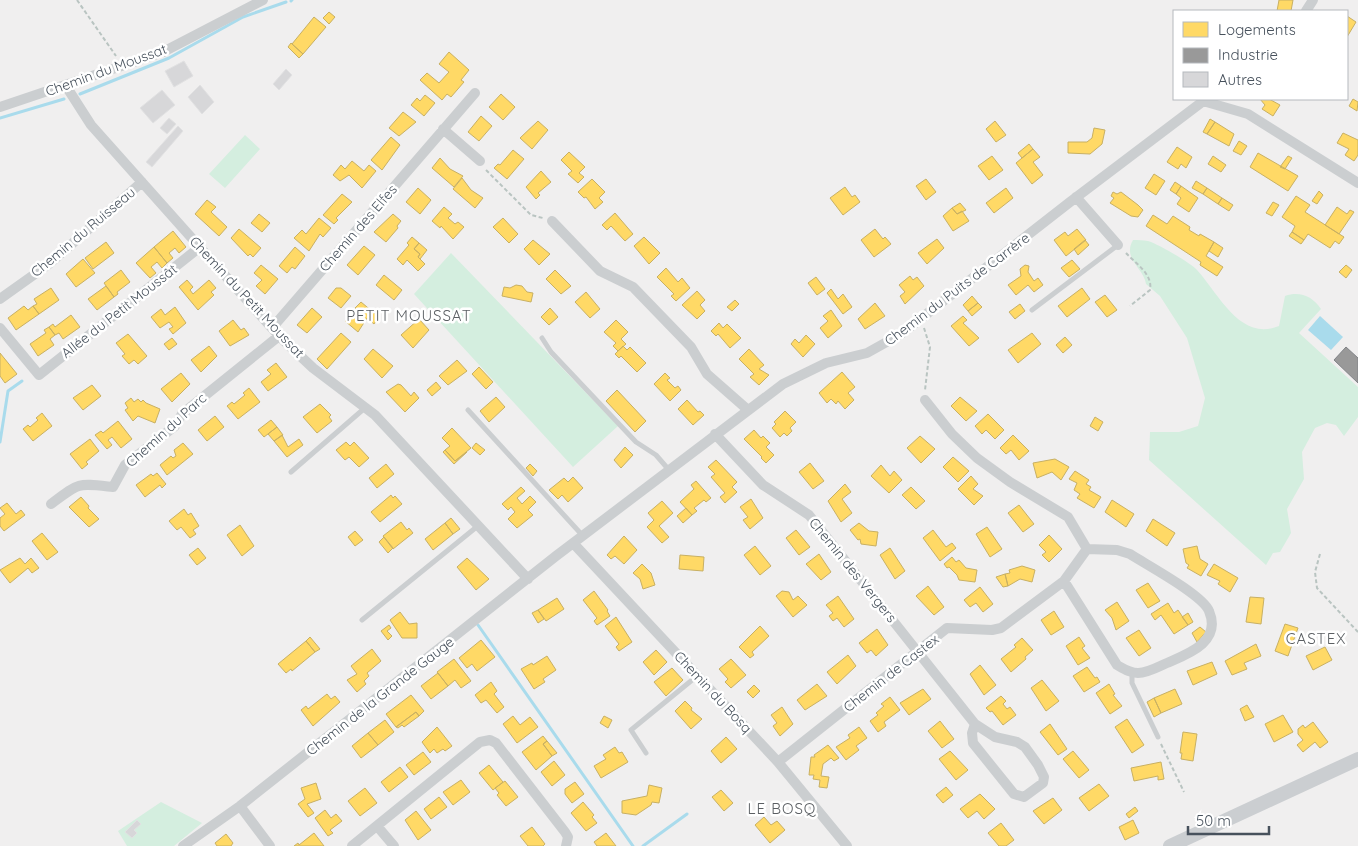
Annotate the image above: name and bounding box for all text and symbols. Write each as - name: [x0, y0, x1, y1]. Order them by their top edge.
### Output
- legend: [1173, 10, 1348, 100]
- text: Logements: [1218, 20, 1296, 39]
- street label: Chemin du Moussat: [43, 40, 169, 100]
- text: Industrie: [1218, 45, 1278, 64]
- text: Autres: [1218, 70, 1262, 89]
- street label: Chemin des Elfes: [315, 181, 401, 275]
- street label: Chemin du Ruisseau: [27, 183, 139, 281]
- street label: Chemin du Puits de Carrère: [881, 228, 1033, 349]
- street label: Chemin du Petit Moussat: [186, 232, 308, 362]
- street label: Allée du Petit Moussât: [57, 260, 181, 362]
- district label: PETIT MOUSSAT: [346, 306, 472, 325]
- street label: Chemin du Parc: [122, 389, 210, 471]
- street label: Chemin des Vergers: [805, 514, 901, 626]
- district label: CASTEX: [1286, 629, 1346, 648]
- street label: Chemin de Castex: [840, 630, 943, 716]
- street label: Chemin de la Grande Gauge: [302, 633, 458, 759]
- street label: Chemin du Bosq: [670, 647, 756, 737]
- district label: LE BOSQ: [748, 799, 816, 818]
- scale bar: [1188, 804, 1269, 836]
- text: 50 m: [1196, 811, 1231, 830]

